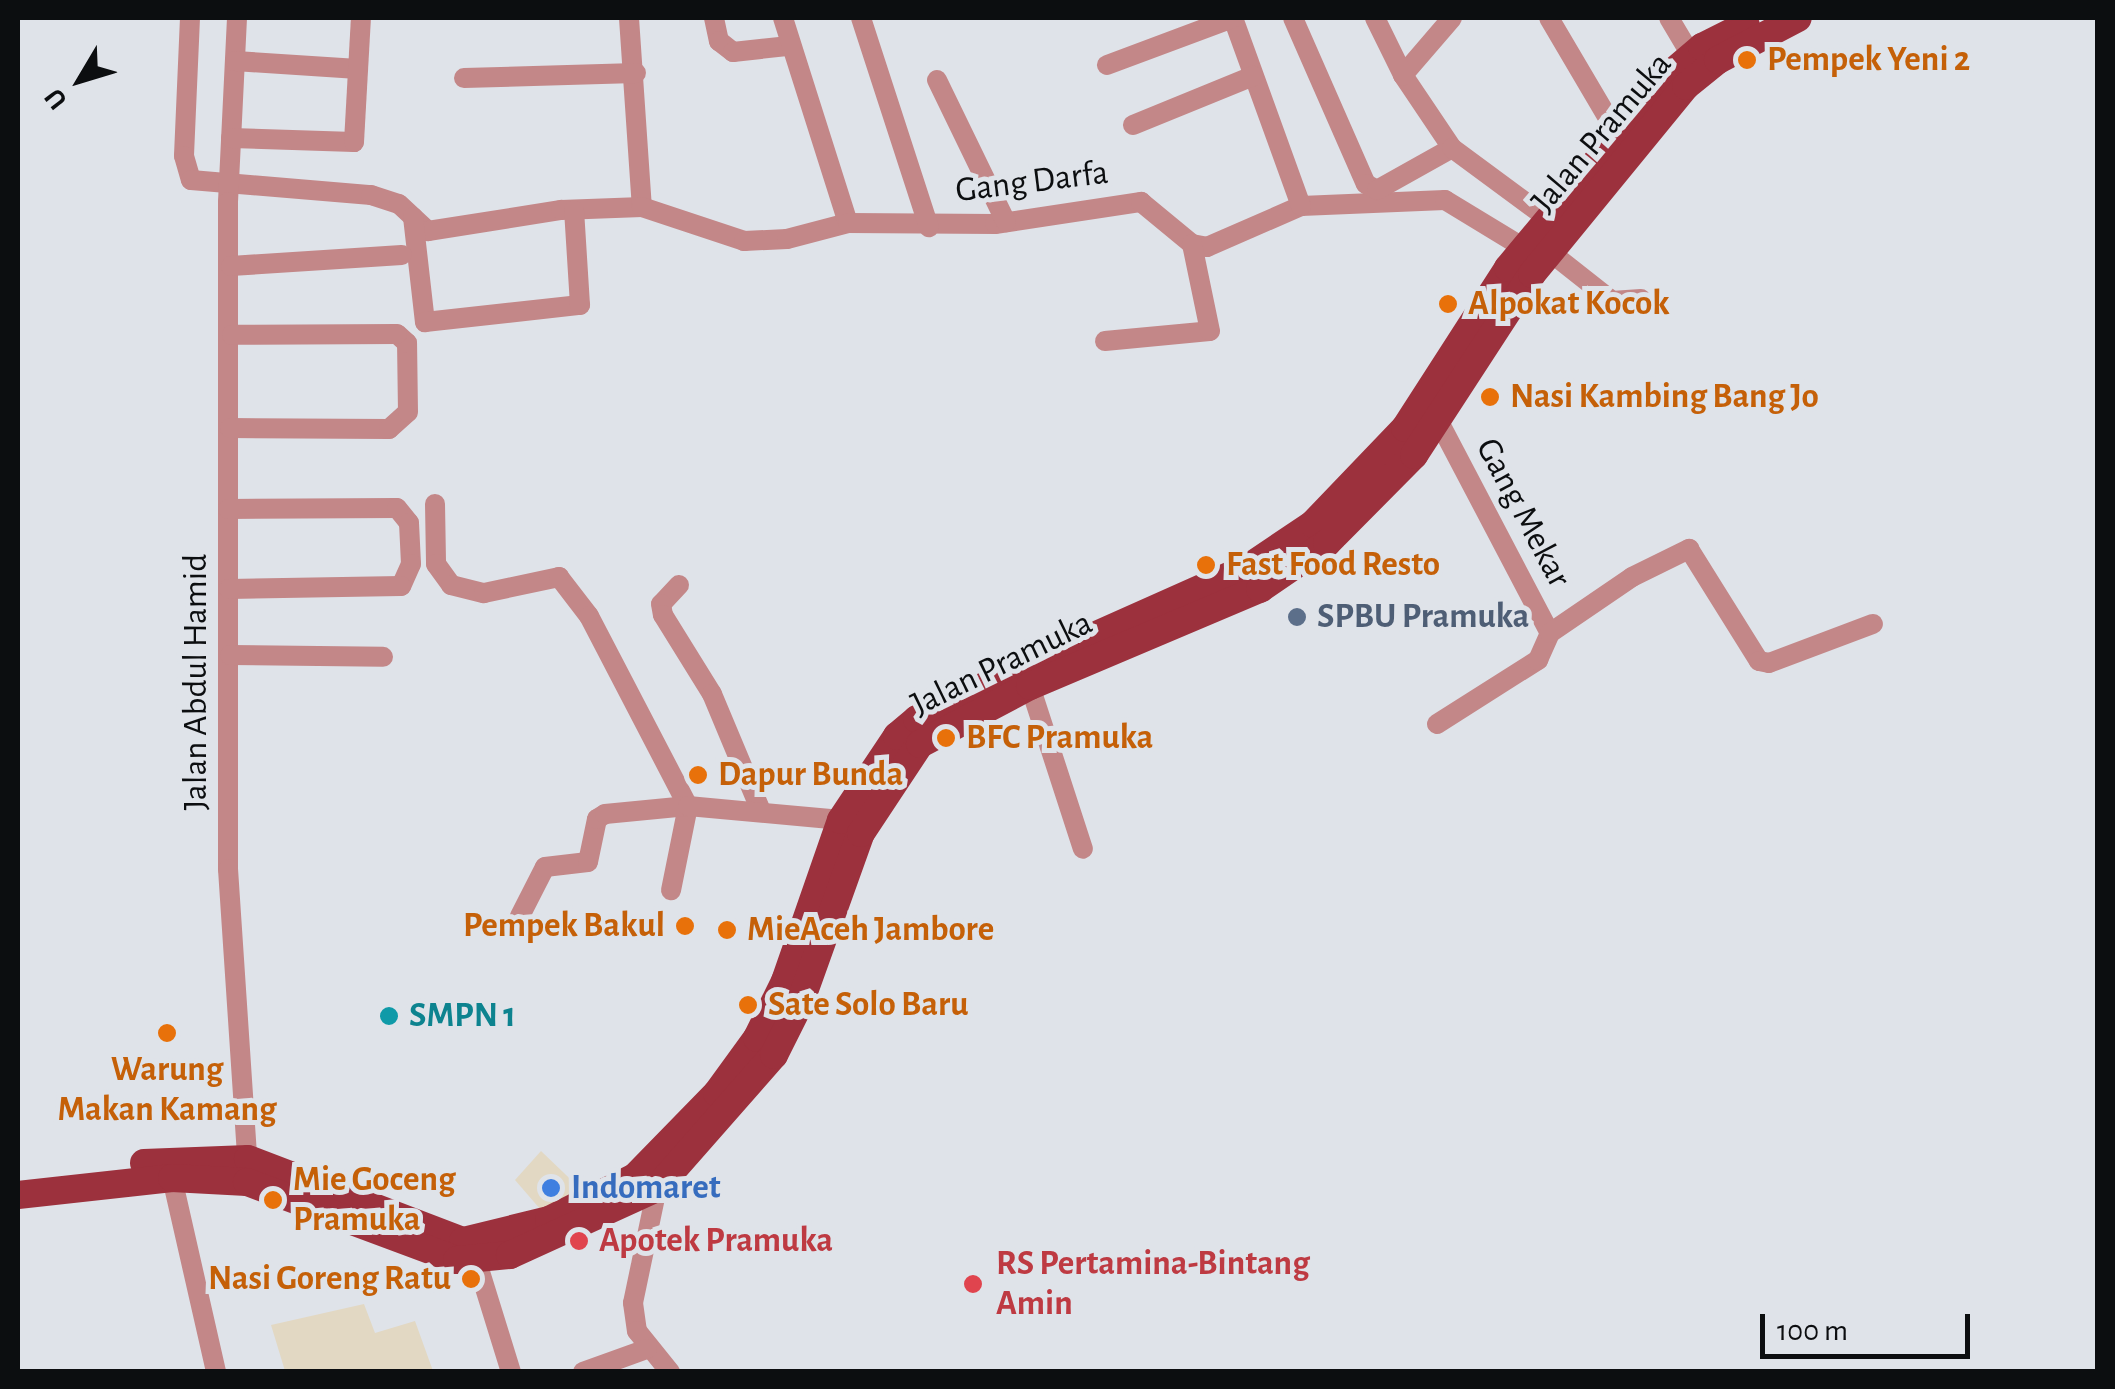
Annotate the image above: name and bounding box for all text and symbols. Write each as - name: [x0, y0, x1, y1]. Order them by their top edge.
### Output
- north arrow: [30, 30, 130, 130]
- place label: Pempek Yeni 2: [1767, 39, 1970, 81]
- street label: Jalan Pramuka: [1523, 44, 1681, 222]
- marker: Pempek Yeni 2: [1736, 49, 1758, 71]
- text: U: [40, 83, 73, 114]
- street label: Gang Darfa: [953, 152, 1111, 212]
- place label: Alpokat Kocok: [1468, 283, 1670, 325]
- marker: Alpokat Kocok: [1437, 293, 1459, 315]
- place label: Nasi Kambing Bang Jo: [1510, 376, 1819, 418]
- marker: Nasi Kambing Bang Jo: [1479, 386, 1501, 408]
- street label: Gang Mekar: [1466, 431, 1580, 595]
- place label: Fast Food Resto: [1226, 544, 1440, 586]
- street label: Jalan Abdul Hamid: [175, 554, 217, 810]
- marker: Fast Food Resto: [1195, 554, 1217, 576]
- place label: SPBU Pramuka: [1317, 596, 1529, 638]
- street label: Jalan Pramuka: [905, 602, 1099, 726]
- marker: SPBU Pramuka: [1286, 606, 1308, 628]
- place label: BFC Pramuka: [966, 717, 1153, 759]
- marker: BFC Pramuka: [935, 727, 957, 749]
- place label: Dapur Bunda: [718, 754, 903, 796]
- marker: Dapur Bunda: [687, 764, 709, 786]
- place label: Pempek Bakul: [463, 905, 665, 947]
- place label: MieAceh Jambore: [747, 909, 994, 951]
- marker: Pempek Bakul: [674, 915, 696, 937]
- marker: MieAceh Jambore: [716, 919, 738, 941]
- place label: Sate Solo Baru: [768, 984, 969, 1026]
- marker: Sate Solo Baru: [737, 994, 759, 1016]
- place label: SMPN 1: [409, 995, 516, 1037]
- marker: SMPN 1: [378, 1005, 400, 1027]
- marker: Warung Makan Kamang: [156, 1022, 178, 1044]
- place label: Warung Makan Kamang: [57, 1049, 277, 1131]
- place label: Mie Goceng Pramuka: [293, 1159, 456, 1241]
- place label: Indomaret: [571, 1167, 721, 1209]
- marker: Indomaret: [540, 1177, 562, 1199]
- marker: Mie Goceng Pramuka: [262, 1189, 284, 1211]
- place label: Apotek Pramuka: [599, 1220, 833, 1262]
- marker: Apotek Pramuka: [568, 1230, 590, 1252]
- place label: RS Pertamina-Bintang Amin: [996, 1243, 1310, 1325]
- place label: Nasi Goreng Ratu: [208, 1258, 451, 1300]
- marker: Nasi Goreng Ratu: [460, 1268, 482, 1290]
- marker: RS Pertamina-Bintang Amin: [960, 1271, 986, 1297]
- scale bar: [1765, 1294, 1975, 1356]
- text: 100 m: [1777, 1316, 1848, 1346]

